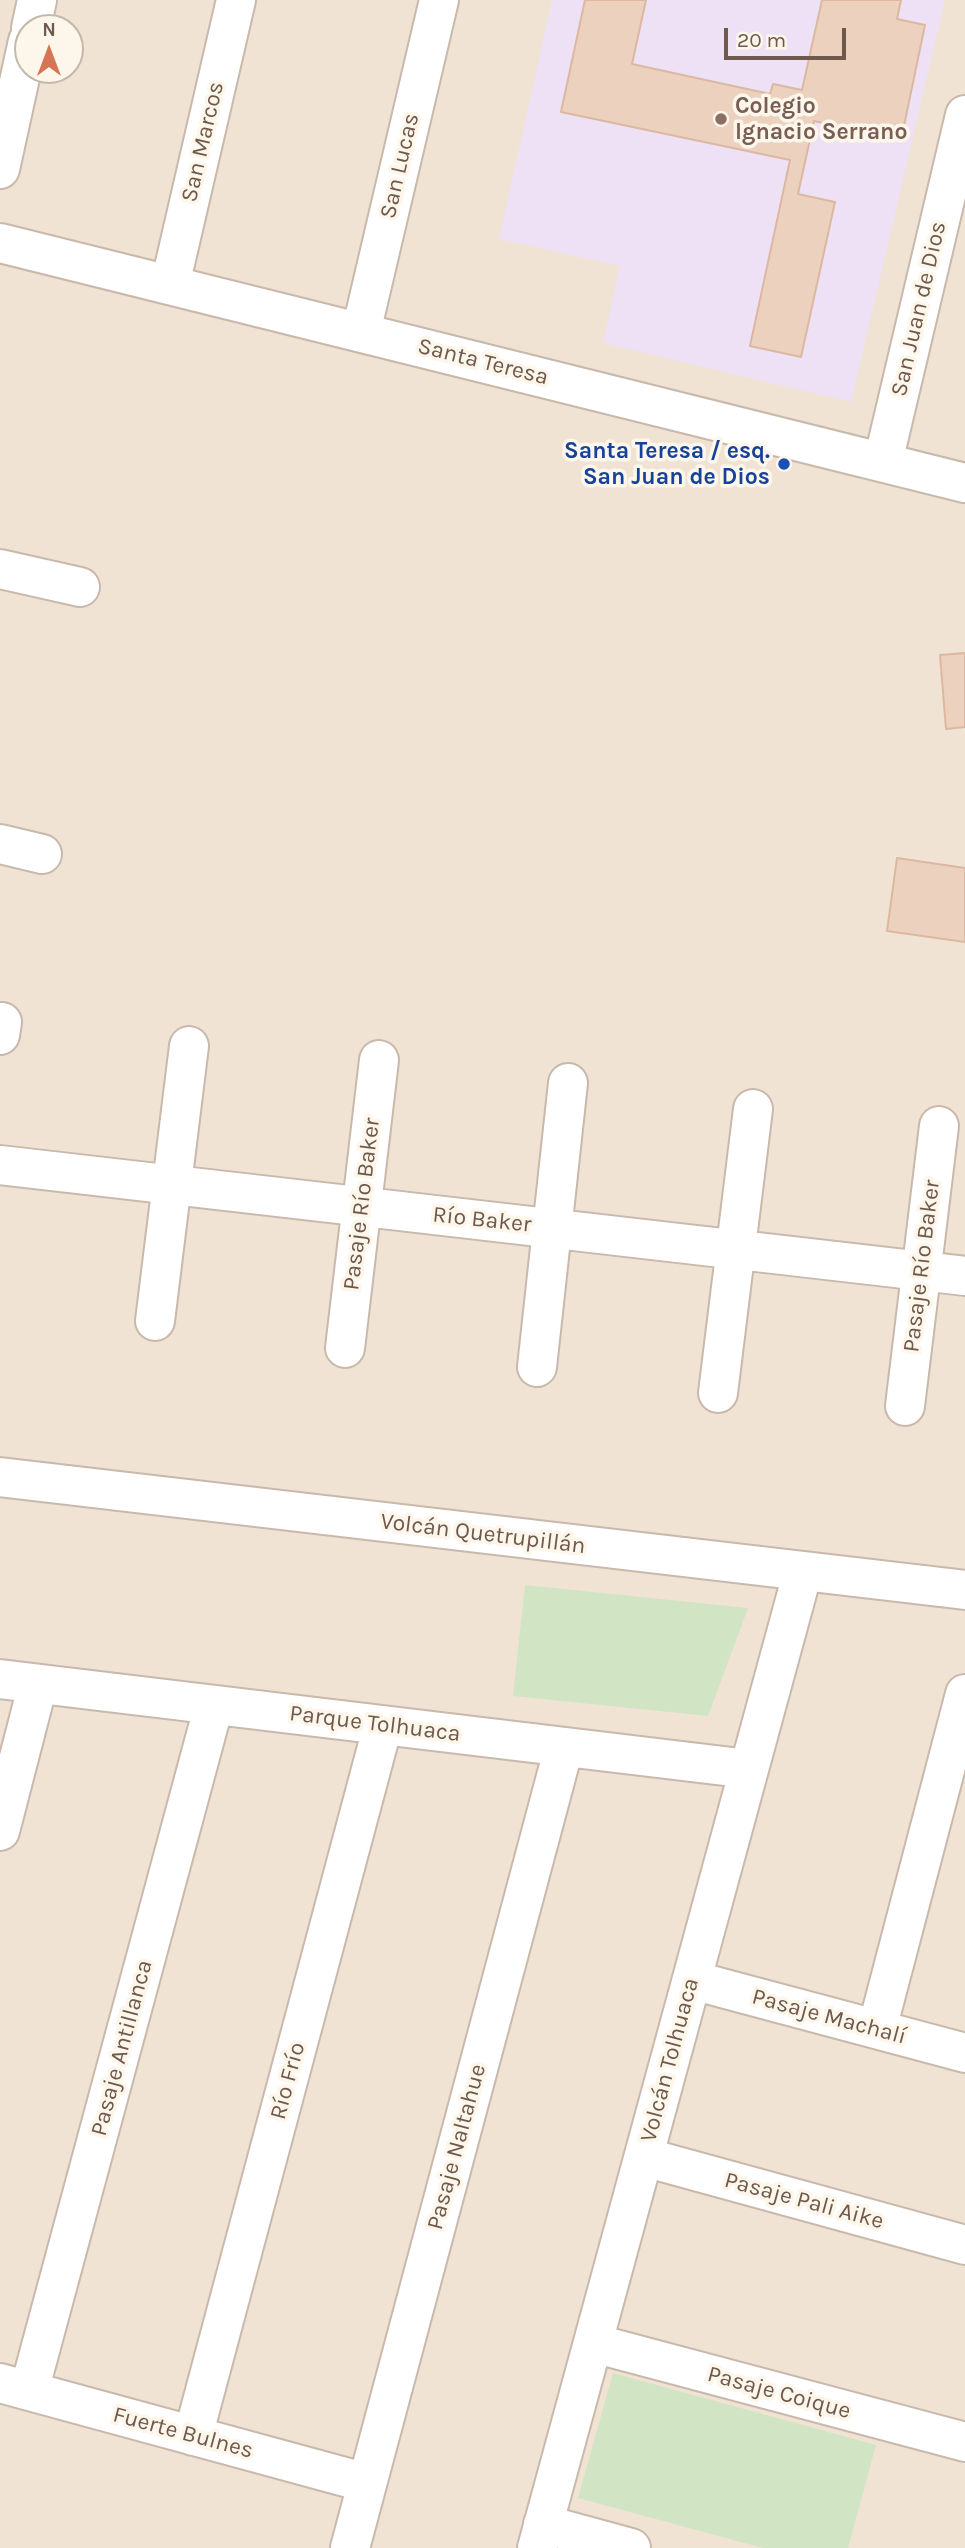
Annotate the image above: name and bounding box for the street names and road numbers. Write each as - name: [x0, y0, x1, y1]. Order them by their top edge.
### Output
- street label: San Marcos: [176, 79, 230, 205]
- street label: San Lucas: [374, 111, 426, 221]
- street label: San Juan de Dios: [885, 219, 953, 399]
- street label: Santa Teresa: [415, 332, 551, 392]
- street label: Pasaje Río Baker: [338, 1116, 386, 1292]
- street label: Pasaje Río Baker: [898, 1178, 946, 1354]
- street label: Río Baker: [431, 1201, 533, 1239]
- street label: Volcán Quetrupillán: [379, 1508, 587, 1560]
- street label: Parque Tolhuaca: [288, 1700, 462, 1748]
- street label: Pasaje Antillanca: [85, 1957, 159, 2139]
- street label: Volcán Tolhuaca: [635, 1975, 705, 2145]
- street label: Pasaje Machalí: [749, 1983, 909, 2051]
- street label: Río Frío: [264, 2039, 312, 2123]
- street label: Pasaje Naltahue: [422, 2061, 492, 2233]
- street label: Pasaje Pali Aike: [721, 2166, 887, 2236]
- street label: Pasaje Coique: [704, 2361, 854, 2425]
- street label: Fuerte Bulnes: [110, 2401, 256, 2465]

